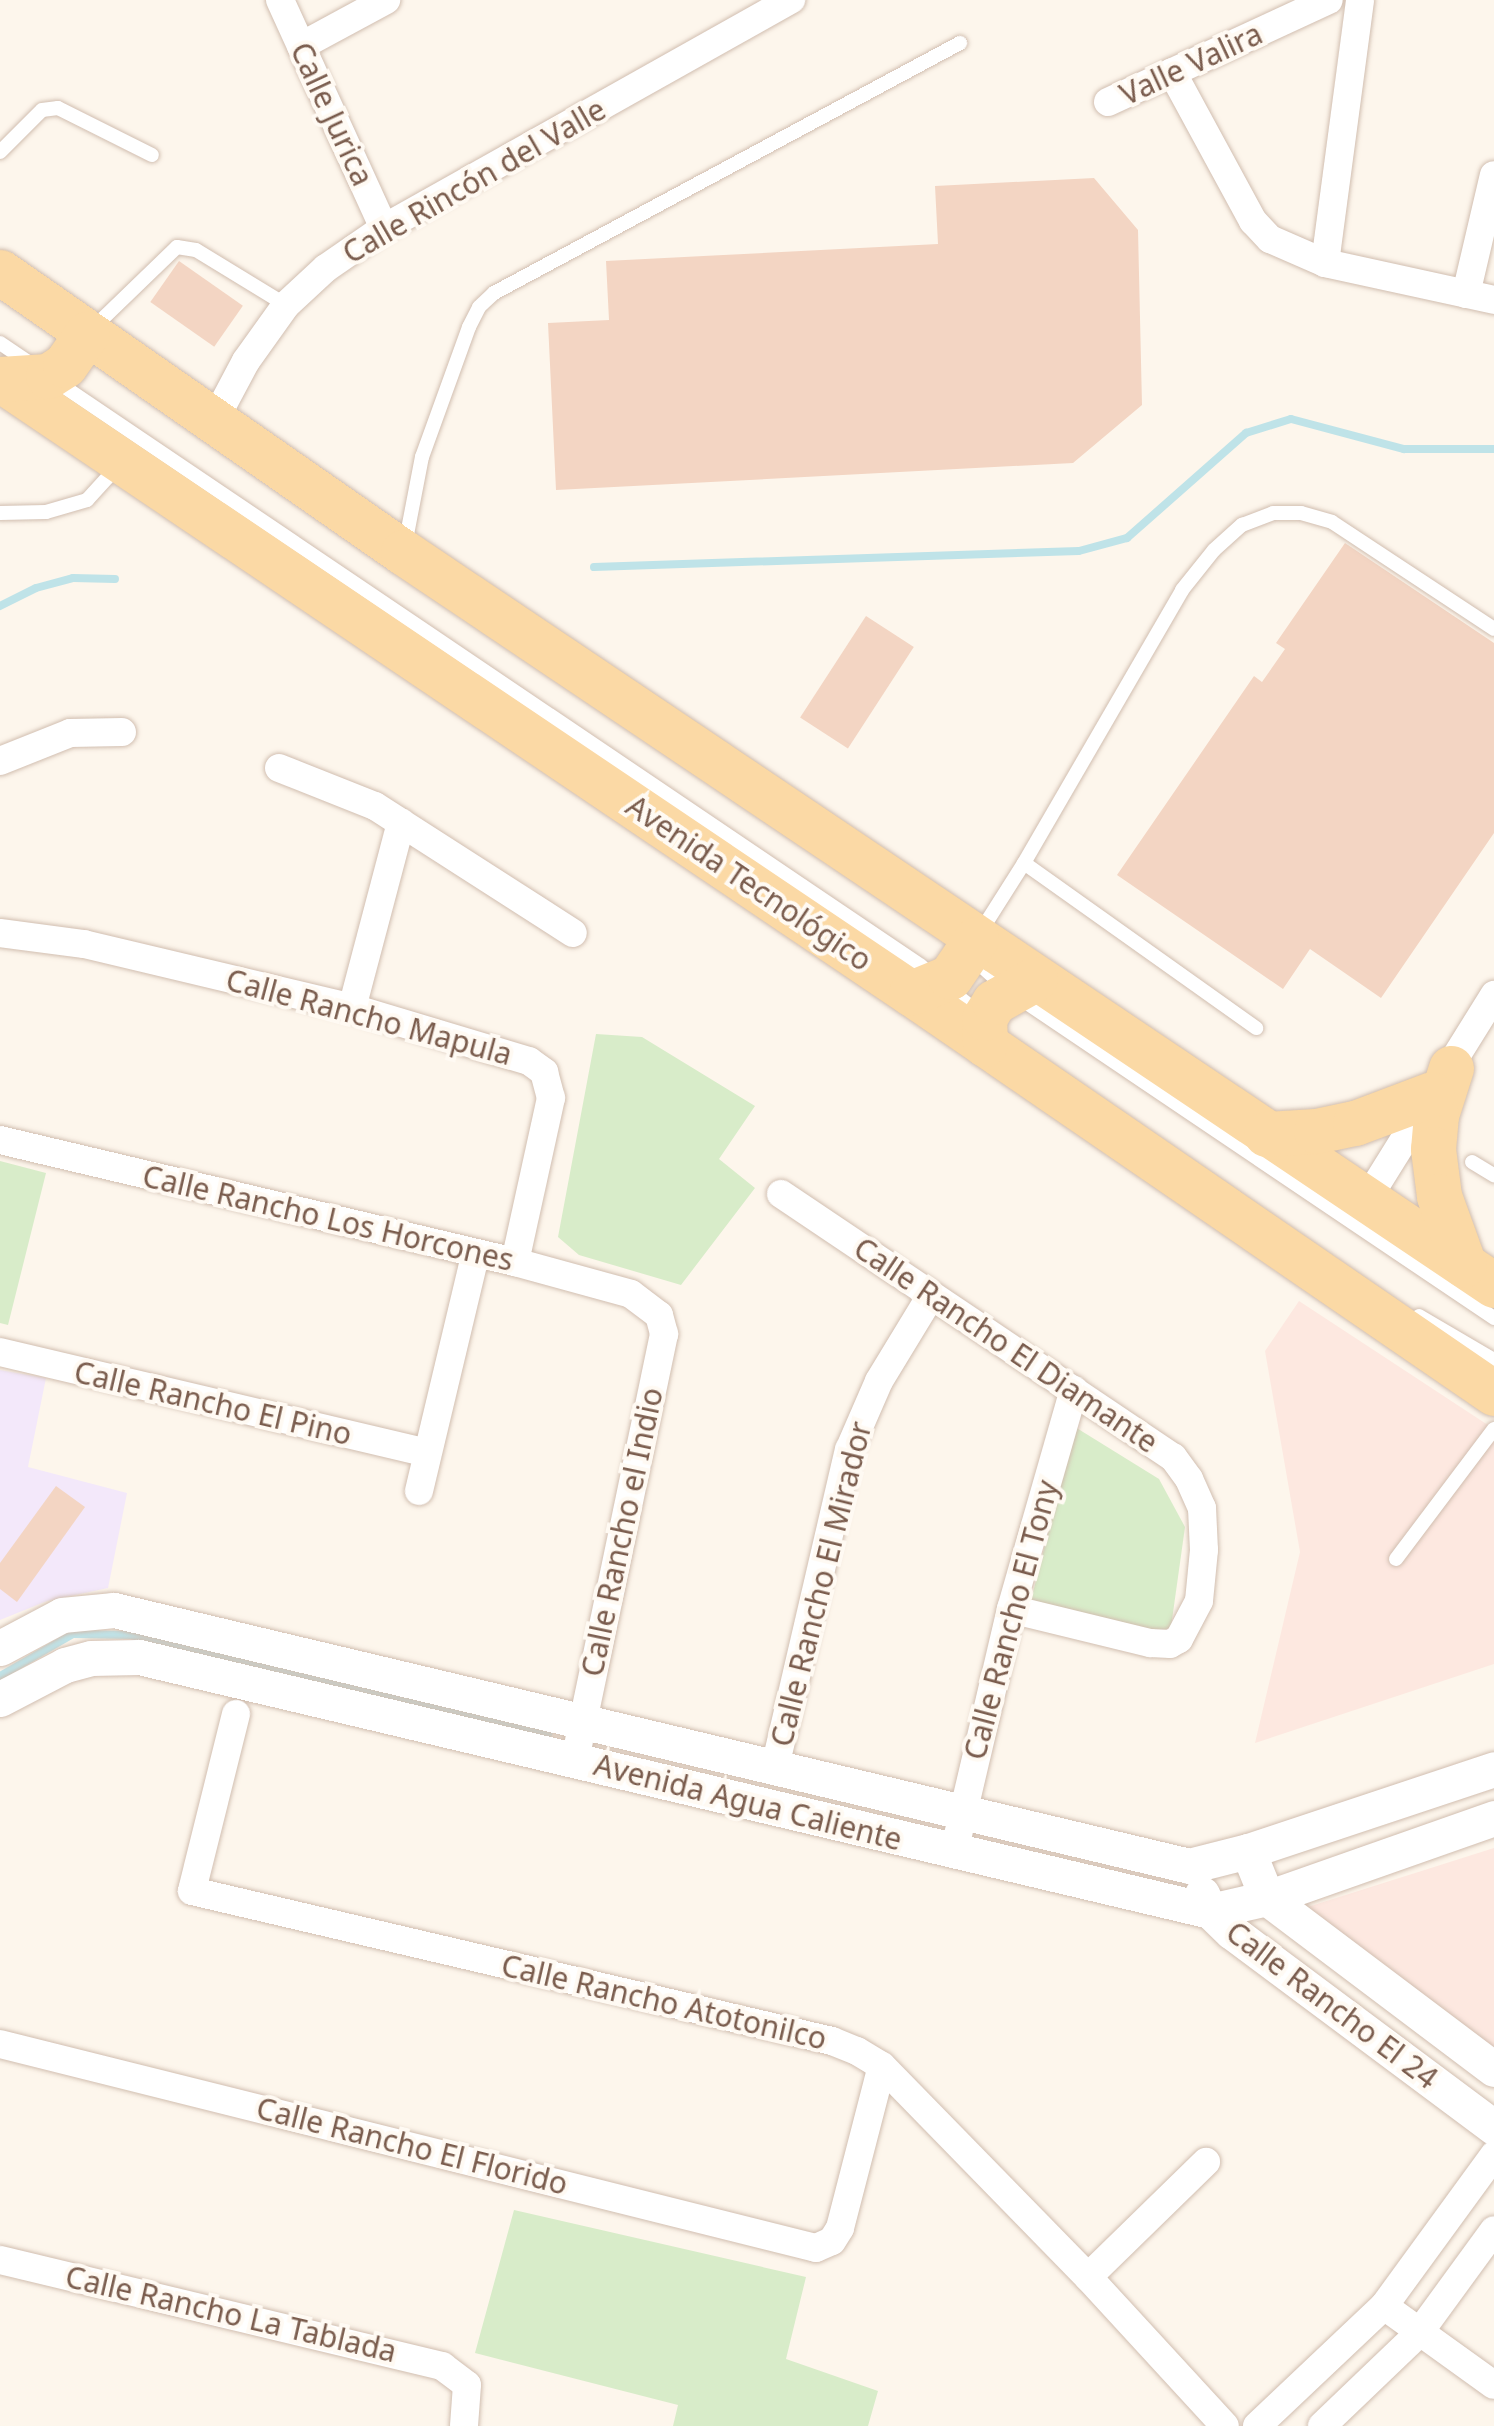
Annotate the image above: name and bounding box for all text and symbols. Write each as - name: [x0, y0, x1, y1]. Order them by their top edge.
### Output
- street label: Valle Valira: [1114, 15, 1268, 113]
- street label: Calle Jurica: [283, 37, 381, 191]
- street label: Calle Rincón del Valle: [336, 91, 612, 271]
- street label: Avenida Tecnológico: [620, 788, 878, 978]
- street label: Calle Rancho Mapula: [222, 962, 516, 1072]
- street label: Calle Rancho Los Horcones: [139, 1158, 517, 1278]
- street label: Calle Rancho El Diamante: [847, 1230, 1165, 1460]
- street label: Calle Rancho El Pino: [71, 1354, 355, 1452]
- street label: Calle Rancho el Indio: [574, 1384, 670, 1680]
- street label: Calle Rancho El Mirador: [763, 1418, 879, 1750]
- street label: Calle Rancho El Tony: [956, 1476, 1066, 1764]
- street label: Avenida Agua Caliente: [590, 1746, 906, 1858]
- street label: Calle Rancho El 24: [1219, 1914, 1445, 2096]
- street label: Calle Rancho Atotonilco: [498, 1947, 830, 2057]
- street label: Calle Rancho El Florido: [253, 2090, 571, 2202]
- street label: Calle Rancho La Tablada: [62, 2258, 400, 2370]

